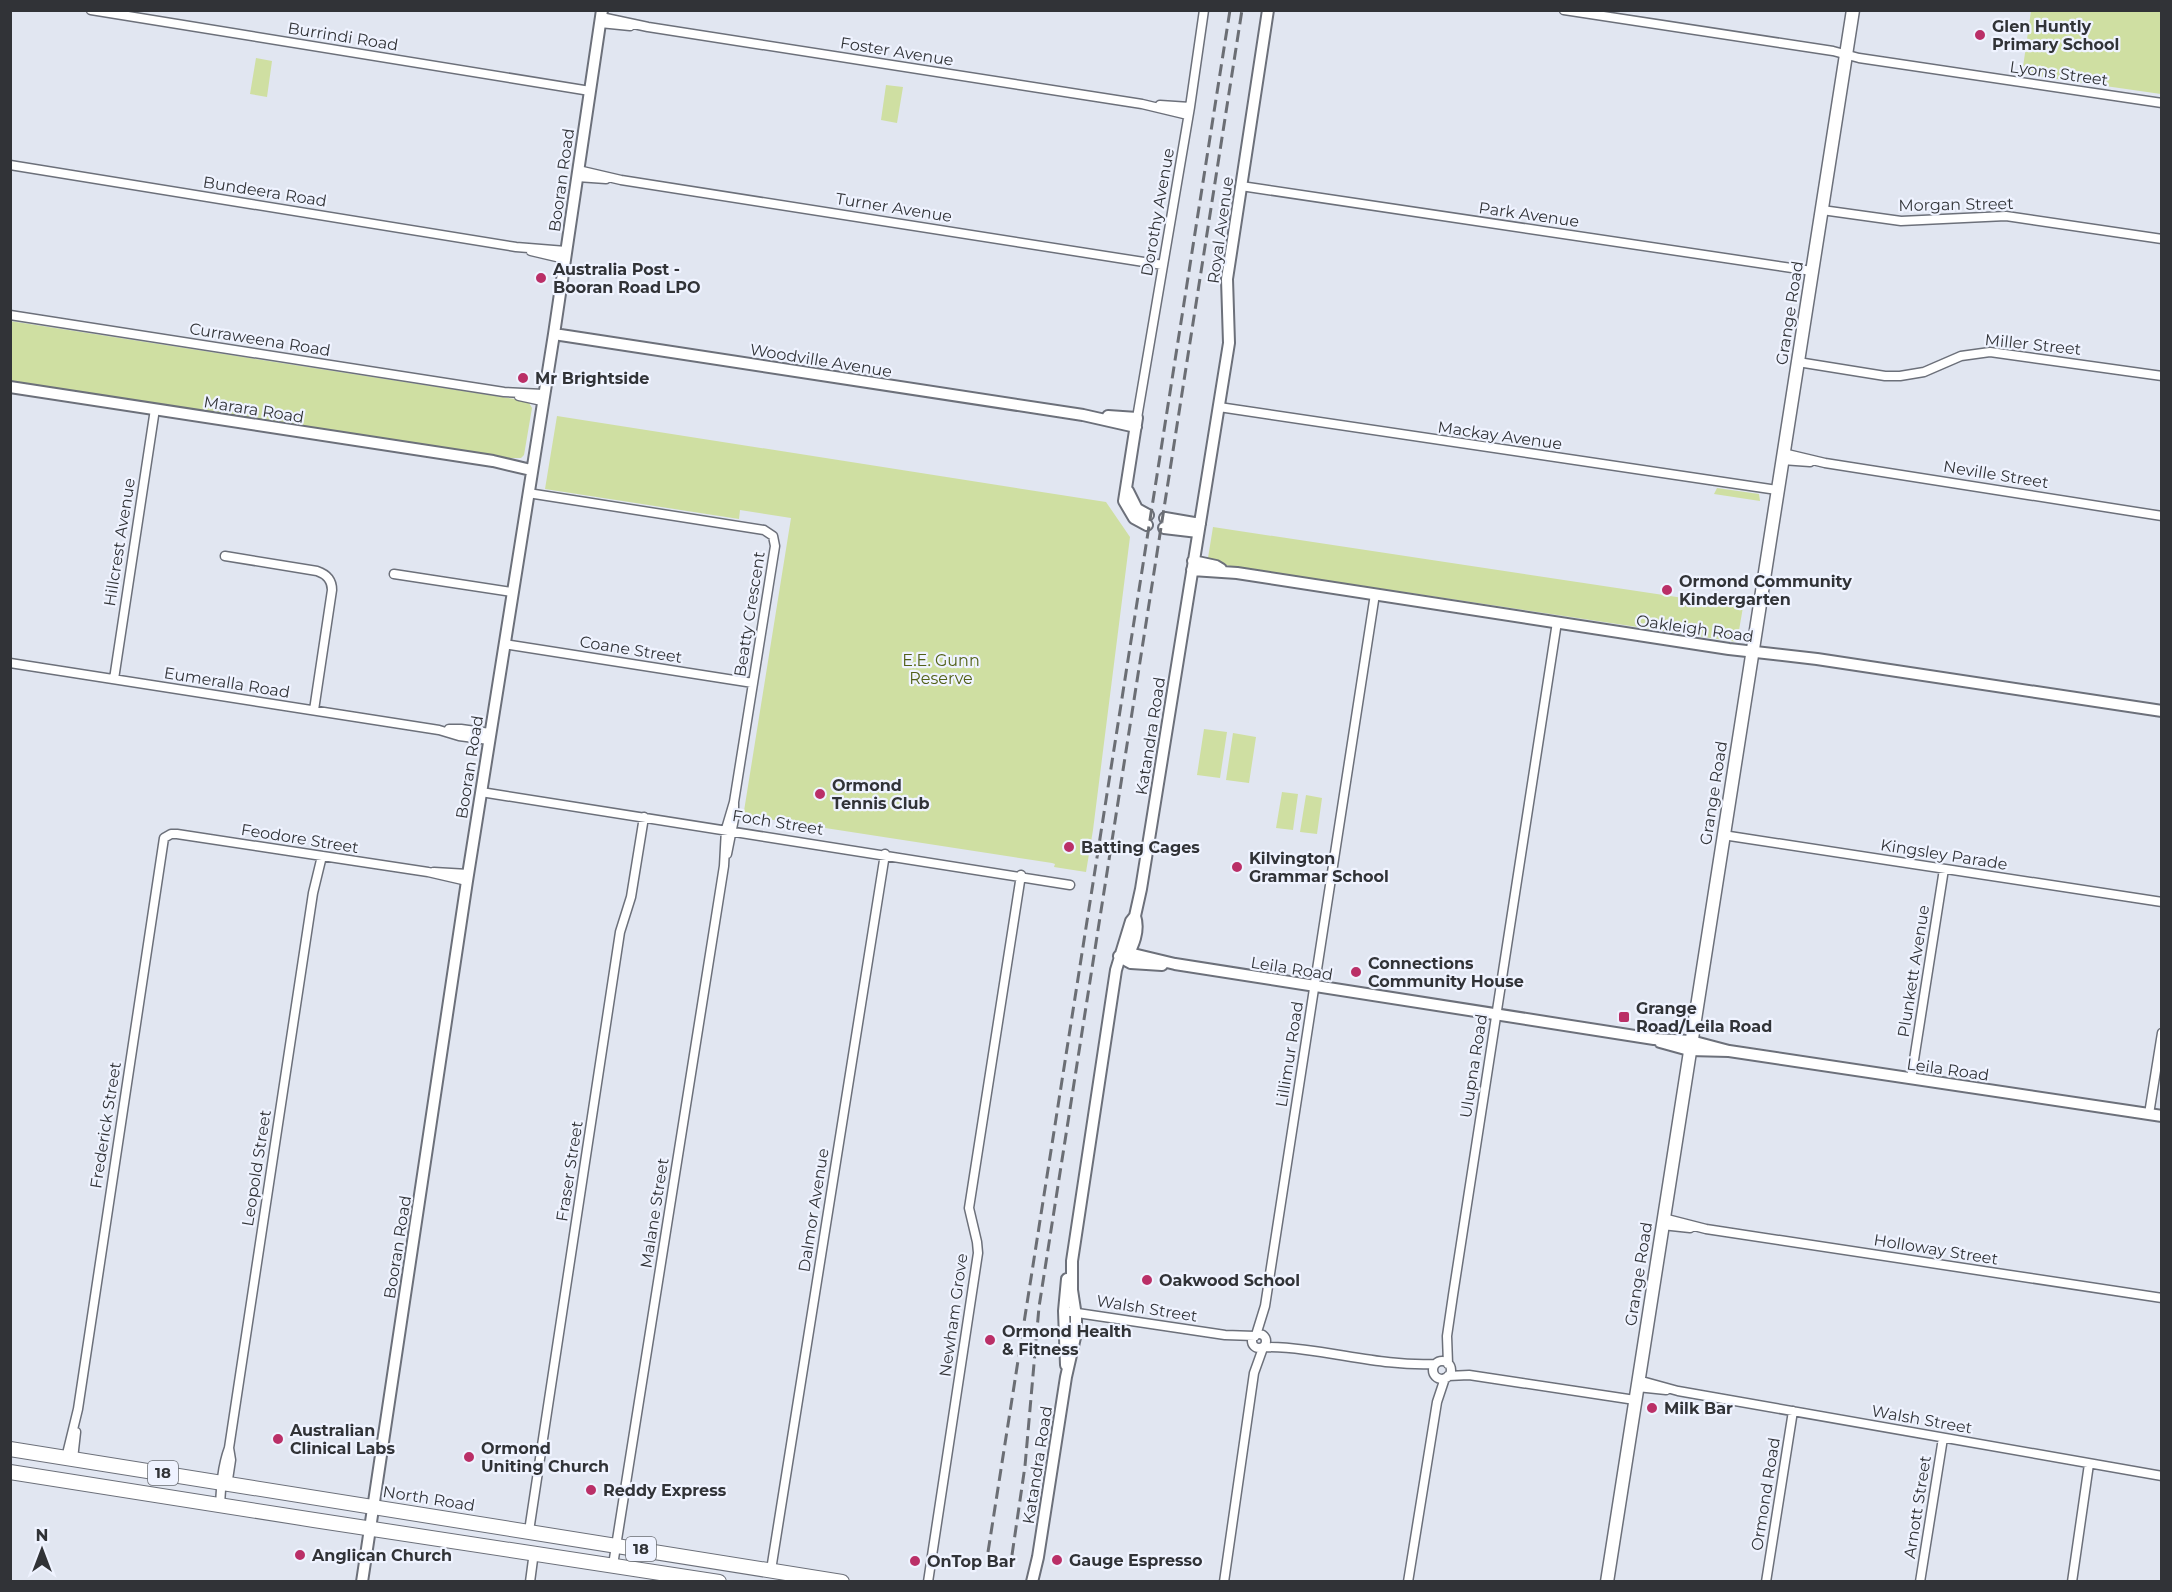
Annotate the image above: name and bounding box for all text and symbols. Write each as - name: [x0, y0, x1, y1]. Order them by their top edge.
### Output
- place label: Glen Huntly Primary School: [1992, 17, 2119, 54]
- street label: Burrindi Road: [286, 18, 400, 55]
- marker: Glen Huntly Primary School: [1973, 28, 1987, 42]
- street label: Foster Avenue: [839, 33, 955, 70]
- street label: Lyons Street: [2009, 57, 2110, 90]
- street label: Booran Road: [545, 127, 578, 233]
- street label: Dorothy Avenue: [1137, 147, 1178, 278]
- street label: Bundeera Road: [202, 172, 328, 211]
- street label: Royal Avenue: [1204, 175, 1237, 285]
- street label: Turner Avenue: [834, 189, 953, 226]
- street label: Morgan Street: [1898, 194, 2014, 215]
- street label: Park Avenue: [1478, 198, 1580, 231]
- place label: Australia Post - Booran Road LPO: [552, 260, 700, 297]
- street label: Grange Road: [1772, 260, 1807, 366]
- marker: Australia Post - Booran Road LPO: [534, 271, 548, 285]
- street label: Curraweena Road: [188, 319, 332, 360]
- street label: Miller Street: [1984, 330, 2083, 359]
- street label: Woodville Avenue: [748, 340, 893, 381]
- place label: Mr Brightside: [535, 369, 649, 388]
- marker: Mr Brightside: [516, 371, 530, 385]
- street label: Marara Road: [202, 392, 305, 427]
- street label: Mackay Avenue: [1437, 417, 1563, 454]
- street label: Neville Street: [1942, 457, 2050, 492]
- street label: Hillcrest Avenue: [100, 477, 139, 608]
- street label: Beatty Crescent: [730, 549, 769, 678]
- place label: Ormond Community Kindergarten: [1679, 572, 1852, 609]
- marker: Ormond Community Kindergarten: [1660, 583, 1674, 597]
- street label: Oakleigh Road: [1635, 611, 1755, 646]
- street label: Coane Street: [578, 632, 684, 667]
- park label: E.E. Gunn Reserve: [902, 651, 980, 688]
- street label: Eumeralla Road: [163, 663, 291, 702]
- street label: Katandra Road: [1132, 676, 1169, 796]
- street label: Booran Road: [452, 714, 487, 820]
- street label: Grange Road: [1696, 740, 1731, 846]
- place label: Ormond Tennis Club: [832, 776, 930, 813]
- marker: Ormond Tennis Club: [813, 787, 827, 801]
- street label: Foch Street: [731, 806, 825, 839]
- street label: Feodore Street: [240, 820, 361, 857]
- street label: Kingsley Parade: [1879, 835, 2009, 874]
- place label: Batting Cages: [1081, 838, 1200, 857]
- marker: Batting Cages: [1062, 840, 1076, 854]
- place label: Kilvington Grammar School: [1249, 849, 1389, 886]
- marker: Kilvington Grammar School: [1230, 860, 1244, 874]
- street label: Plunkett Avenue: [1894, 904, 1933, 1039]
- street label: Leila Road: [1249, 953, 1334, 984]
- place label: Connections Community House: [1368, 954, 1524, 991]
- marker: Connections Community House: [1349, 965, 1363, 979]
- place label: Grange Road/Leila Road: [1636, 999, 1772, 1036]
- street label: Lillimur Road: [1272, 1000, 1307, 1108]
- marker: Grange Road/Leila Road: [1617, 1010, 1631, 1024]
- street label: Ulupna Road: [1456, 1013, 1491, 1119]
- street label: Leila Road: [1905, 1054, 1990, 1085]
- street label: Frederick Street: [86, 1060, 125, 1190]
- street label: Leopold Street: [238, 1108, 275, 1228]
- street label: Fraser Street: [552, 1119, 587, 1223]
- street label: Dalmor Avenue: [794, 1147, 833, 1273]
- street label: Malane Street: [636, 1156, 673, 1270]
- street label: Booran Road: [380, 1194, 415, 1300]
- street label: Grange Road: [1621, 1221, 1656, 1327]
- street label: Holloway Street: [1872, 1230, 2000, 1269]
- street label: Newham Grove: [935, 1252, 972, 1378]
- place label: Oakwood School: [1159, 1271, 1300, 1290]
- marker: Oakwood School: [1140, 1273, 1154, 1287]
- street label: Walsh Street: [1095, 1291, 1199, 1326]
- place label: Ormond Health & Fitness: [1002, 1322, 1132, 1359]
- marker: Ormond Health & Fitness: [983, 1333, 997, 1347]
- place label: Milk Bar: [1664, 1399, 1733, 1418]
- marker: Milk Bar: [1645, 1401, 1659, 1415]
- street label: Walsh Street: [1870, 1401, 1974, 1438]
- street label: Katandra Road: [1019, 1405, 1056, 1525]
- place label: Australian Clinical Labs: [289, 1421, 395, 1458]
- marker: Australian Clinical Labs: [271, 1432, 285, 1446]
- street label: Ormond Road: [1747, 1436, 1784, 1552]
- place label: Ormond Uniting Church: [481, 1439, 609, 1476]
- marker: Ormond Uniting Church: [462, 1450, 476, 1464]
- street label: Arnott Street: [1900, 1454, 1935, 1560]
- road number: 18: [148, 1461, 178, 1485]
- place label: Reddy Express: [603, 1481, 727, 1500]
- street label: North Road: [381, 1482, 476, 1515]
- marker: Reddy Express: [584, 1483, 598, 1497]
- north arrow: [12, 1520, 72, 1580]
- text: N: [36, 1526, 48, 1545]
- road number: 18: [626, 1537, 656, 1561]
- place label: Anglican Church: [311, 1546, 452, 1565]
- marker: Anglican Church: [293, 1548, 307, 1562]
- place label: Gauge Espresso: [1069, 1551, 1203, 1570]
- place label: OnTop Bar: [927, 1552, 1016, 1571]
- marker: Gauge Espresso: [1050, 1553, 1064, 1567]
- marker: OnTop Bar: [908, 1554, 922, 1568]

